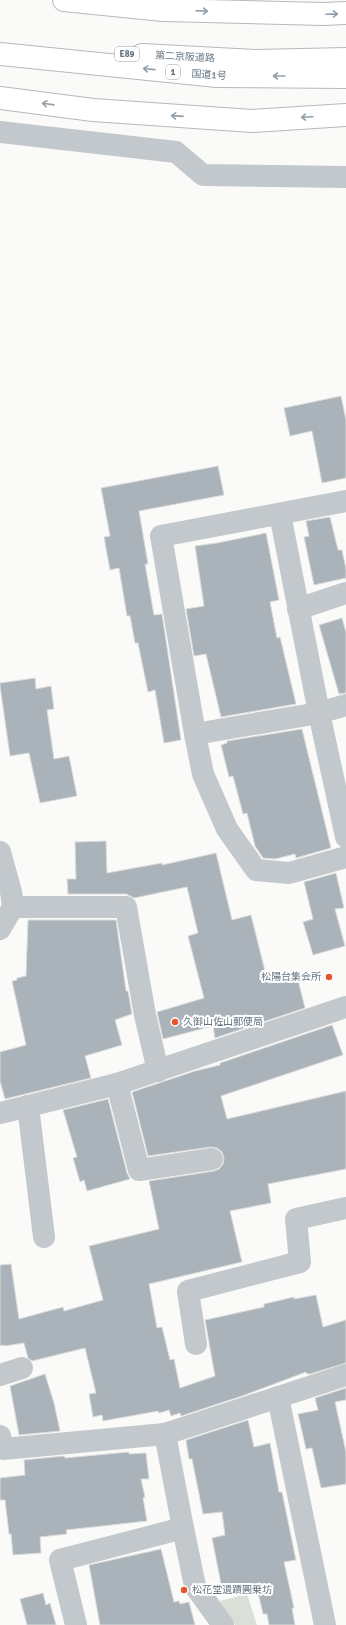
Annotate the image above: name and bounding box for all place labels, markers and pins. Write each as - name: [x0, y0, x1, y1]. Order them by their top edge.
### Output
- place label: 松陽台集会所: [261, 971, 321, 983]
- marker: 松陽台集会所: [324, 972, 334, 982]
- place label: 久御山佐山郵便局: [183, 1016, 263, 1028]
- marker: 久御山佐山郵便局: [170, 1017, 180, 1027]
- place label: 松花堂遺蹟圓乗坊: [192, 1584, 272, 1596]
- marker: 松花堂遺蹟圓乗坊: [179, 1585, 189, 1595]

